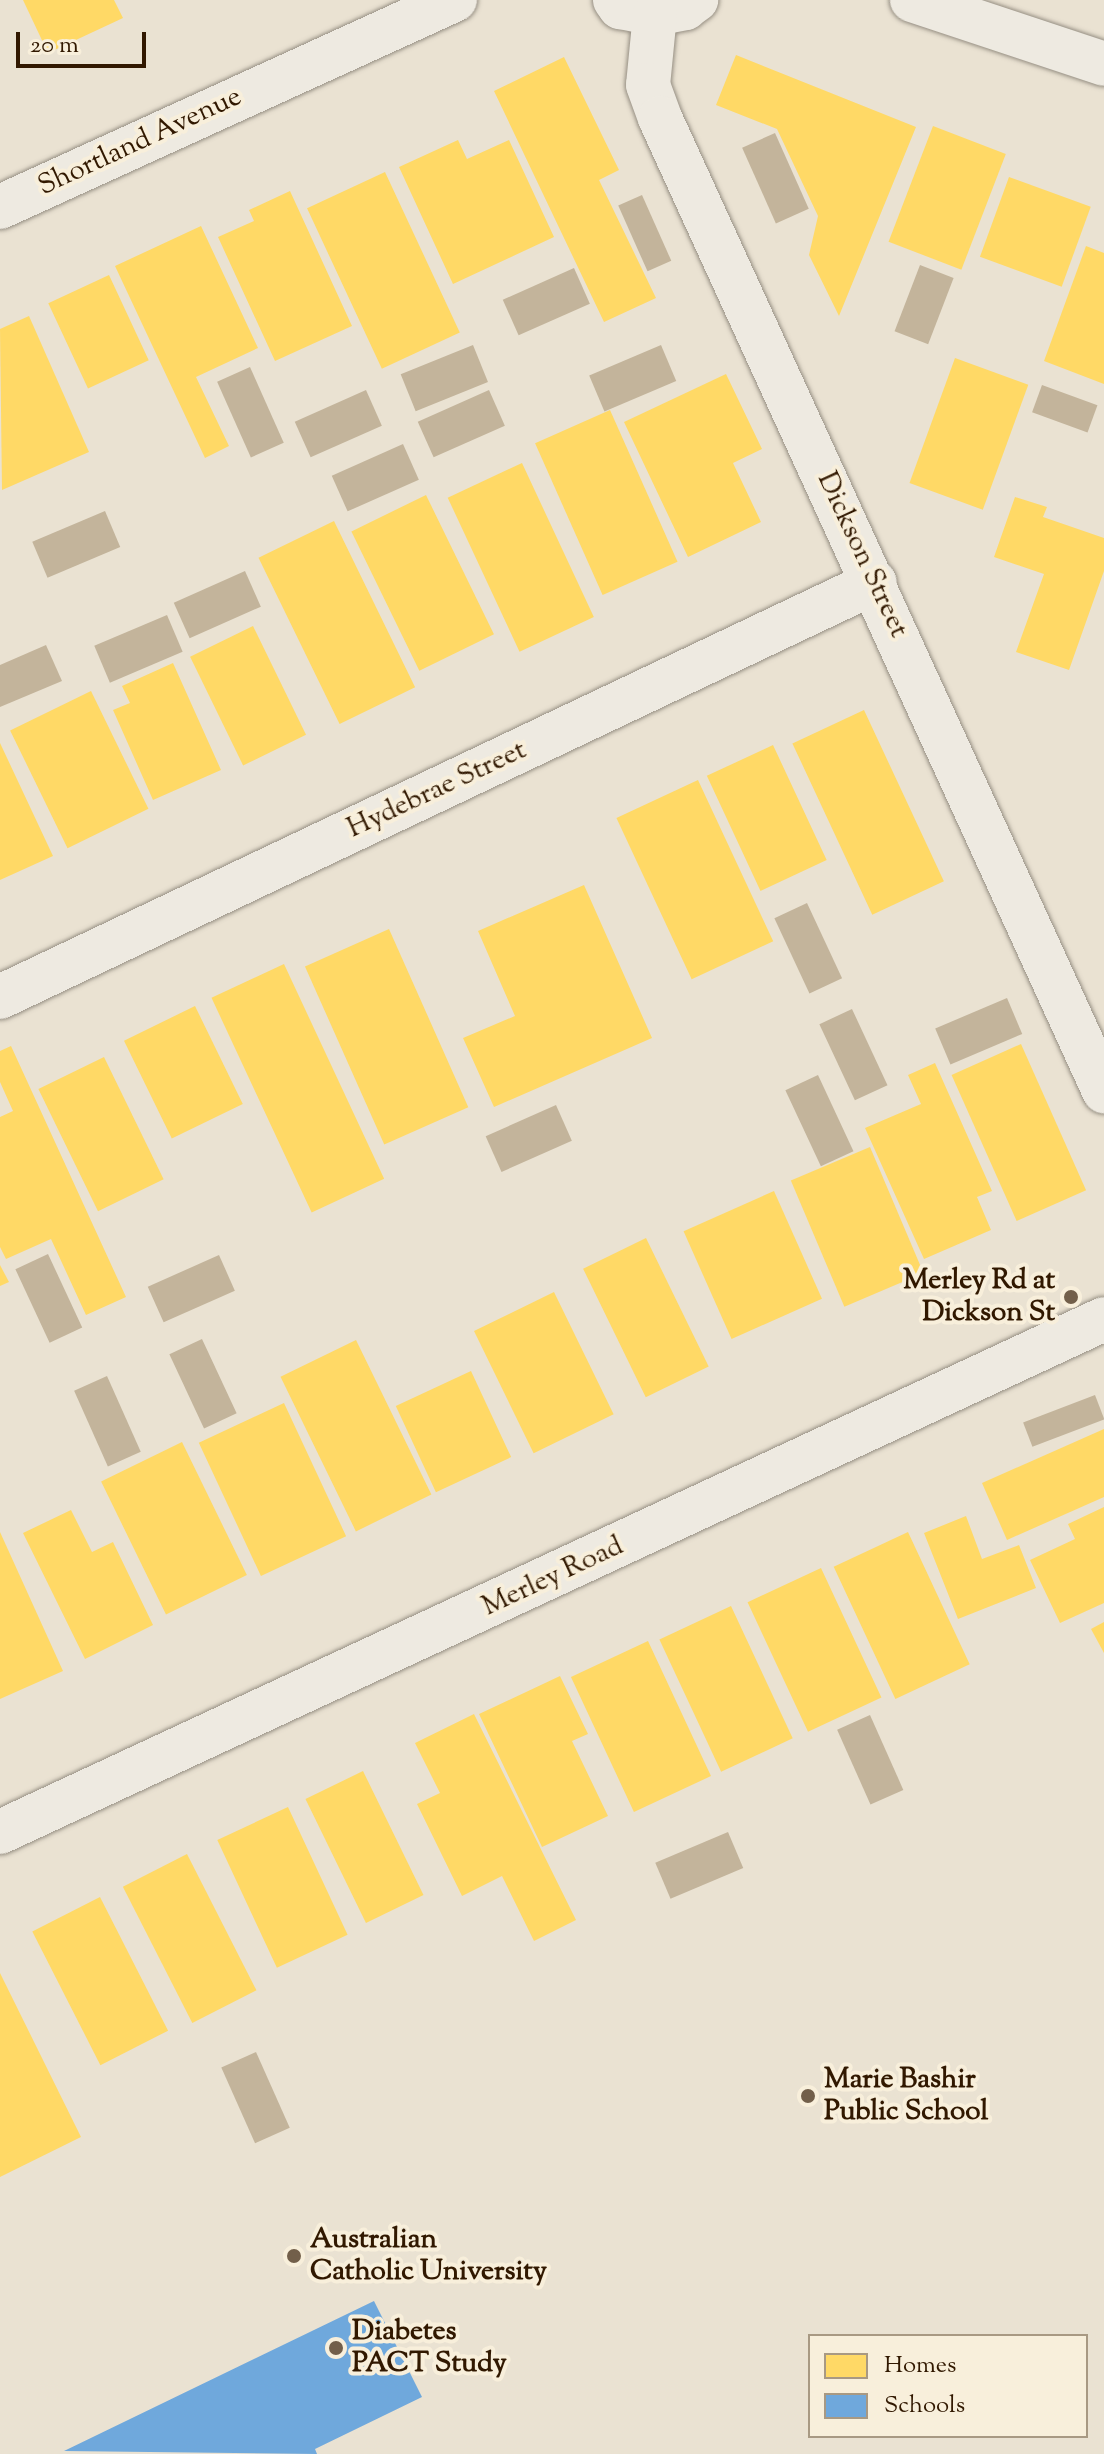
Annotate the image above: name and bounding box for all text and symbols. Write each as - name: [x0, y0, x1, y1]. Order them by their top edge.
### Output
- scale bar: [20, 16, 150, 66]
- text: 20 m: [30, 29, 79, 63]
- street label: Shortland Avenue: [33, 80, 247, 204]
- street label: Dickson Street: [809, 467, 915, 643]
- street label: Hydebrae Street: [342, 734, 532, 846]
- place label: Merley Rd at Dickson St: [903, 1264, 1055, 1330]
- marker: Merley Rd at Dickson St: [1062, 1288, 1080, 1306]
- street label: Merley Road: [477, 1530, 629, 1624]
- place label: Marie Bashir Public School: [824, 2063, 988, 2129]
- marker: Marie Bashir Public School: [799, 2087, 817, 2105]
- place label: Australian Catholic University: [310, 2223, 547, 2289]
- marker: Australian Catholic University: [285, 2247, 303, 2265]
- place label: Diabetes PACT Study: [352, 2315, 507, 2381]
- legend: [808, 2334, 1088, 2438]
- marker: Diabetes PACT Study: [327, 2339, 345, 2357]
- text: Homes: [884, 2349, 956, 2383]
- text: Schools: [884, 2389, 965, 2423]

